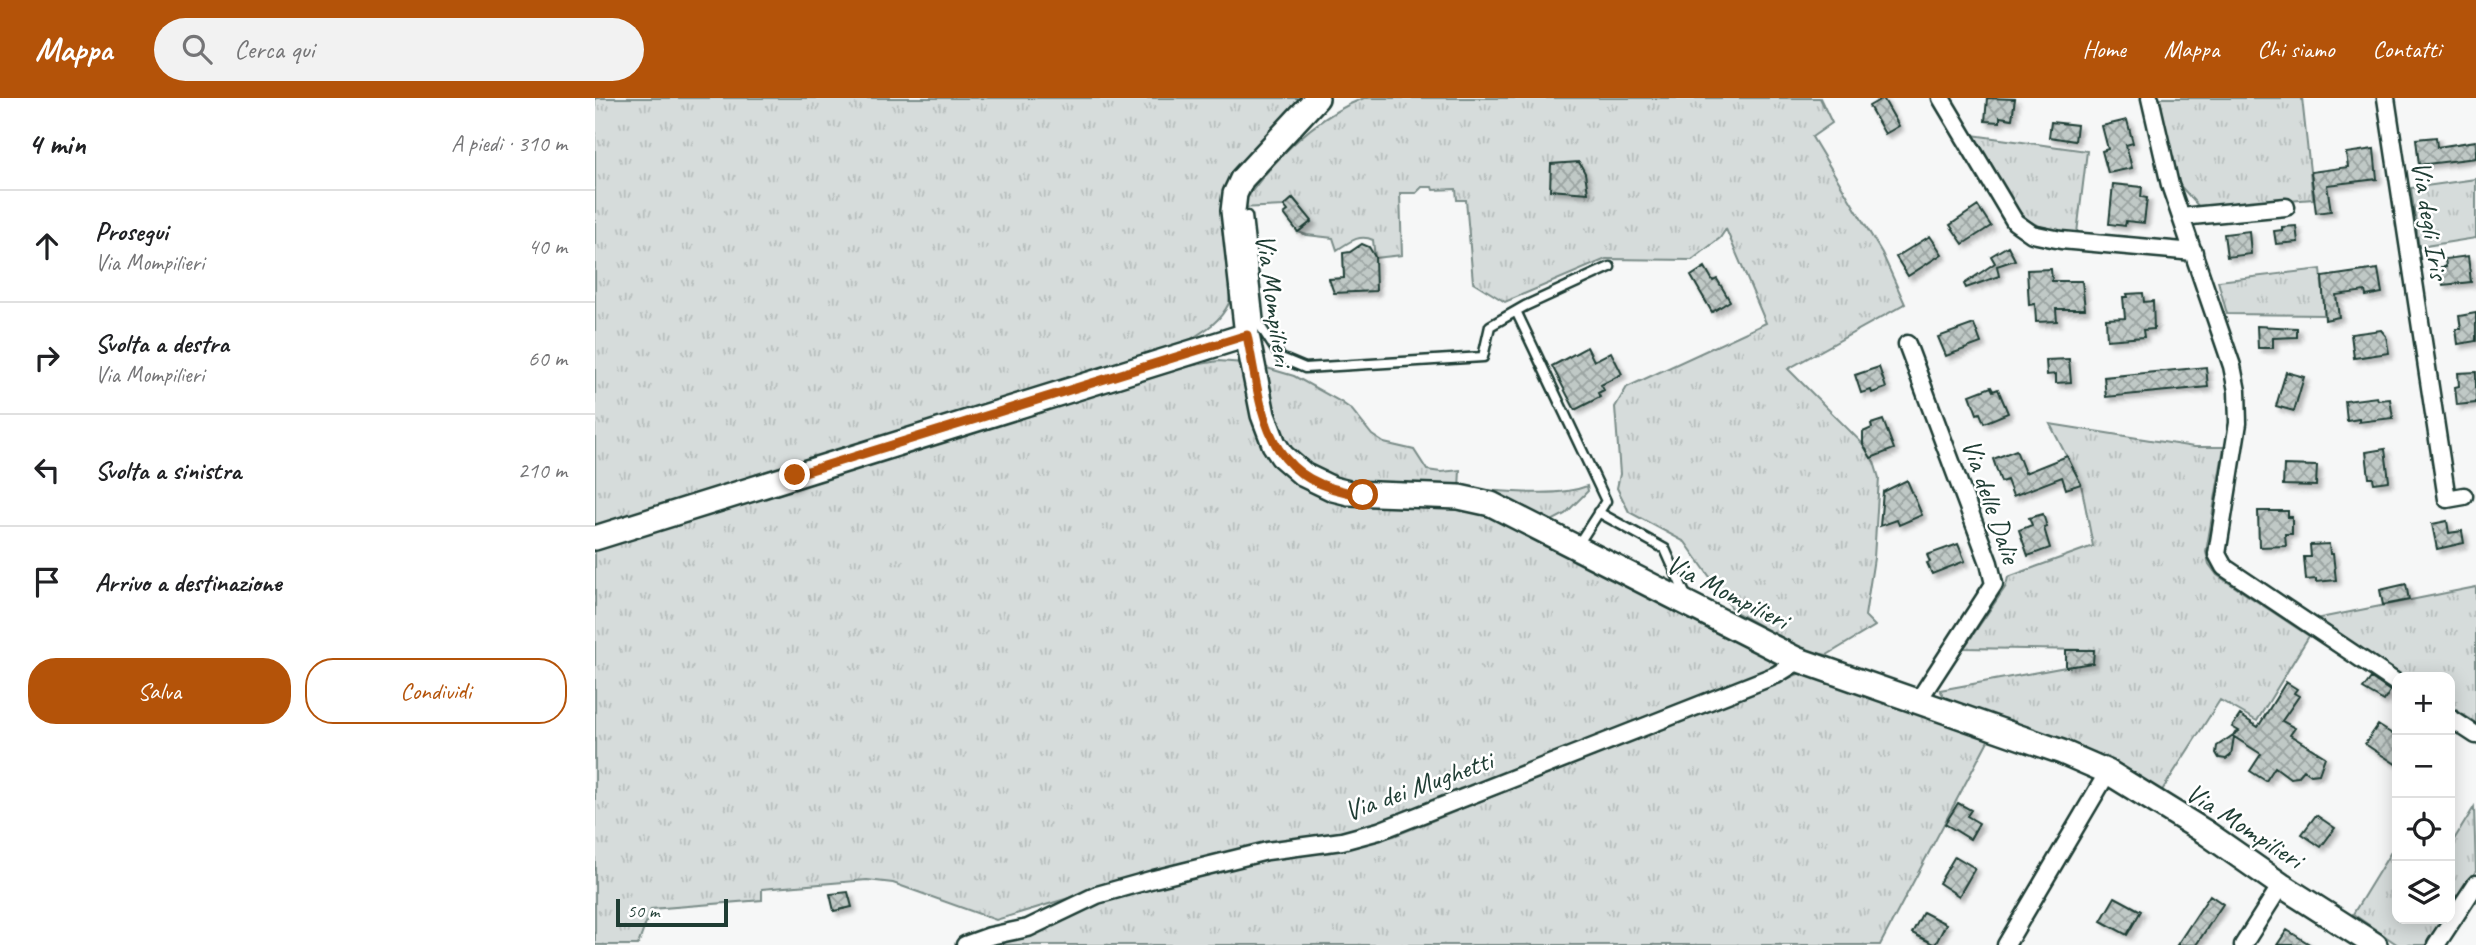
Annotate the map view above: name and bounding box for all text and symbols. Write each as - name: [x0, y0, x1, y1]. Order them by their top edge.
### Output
- search box: [154, 18, 644, 81]
- text: Mappa: [35, 28, 112, 70]
- icon: search: [178, 30, 216, 68]
- text: Cerca qui: [234, 33, 314, 66]
- text: Home: [2082, 34, 2126, 64]
- text: Mappa: [2164, 34, 2219, 64]
- text: Chi siamo: [2257, 34, 2334, 64]
- text: Contatti: [2372, 34, 2441, 64]
- text: 4 min: [28, 125, 85, 163]
- text: A piedi · 310 m: [451, 129, 567, 158]
- street label: Via degli Iris: [2404, 158, 2458, 284]
- text: Prosegui: [95, 215, 168, 248]
- icon: ahead: [28, 227, 66, 265]
- text: 40 m: [528, 232, 567, 261]
- street label: Via Mompilieri: [1248, 232, 1302, 372]
- text: Via Mompilieri: [95, 248, 204, 277]
- text: Svolta a destra: [95, 327, 229, 360]
- icon: right: [28, 339, 66, 377]
- text: 60 m: [528, 344, 567, 373]
- text: Via Mompilieri: [95, 360, 204, 389]
- street label: Via delle Dalie: [1954, 435, 2030, 570]
- icon: left: [28, 451, 66, 489]
- text: Svolta a sinistra: [95, 454, 241, 487]
- text: 210 m: [518, 456, 567, 485]
- route end: [779, 459, 810, 490]
- route start: [1347, 479, 1378, 510]
- street label: Via Mompilieri: [1661, 546, 1798, 639]
- icon: arrive: [28, 563, 66, 601]
- text: Arrivo a destinazione: [95, 566, 281, 599]
- button: Salva: [28, 658, 291, 724]
- button: Condividi: [305, 658, 567, 724]
- map controls: [2392, 672, 2455, 924]
- button: +: [2392, 672, 2455, 735]
- button: −: [2392, 735, 2455, 798]
- street label: Via dei Mughetti: [1339, 741, 1501, 828]
- street label: Via Mompilieri: [2179, 775, 2313, 878]
- button: locate: [2392, 798, 2455, 861]
- button: layers: [2392, 861, 2455, 924]
- scale bar: [616, 896, 728, 928]
- text: 50 m: [627, 899, 659, 923]

